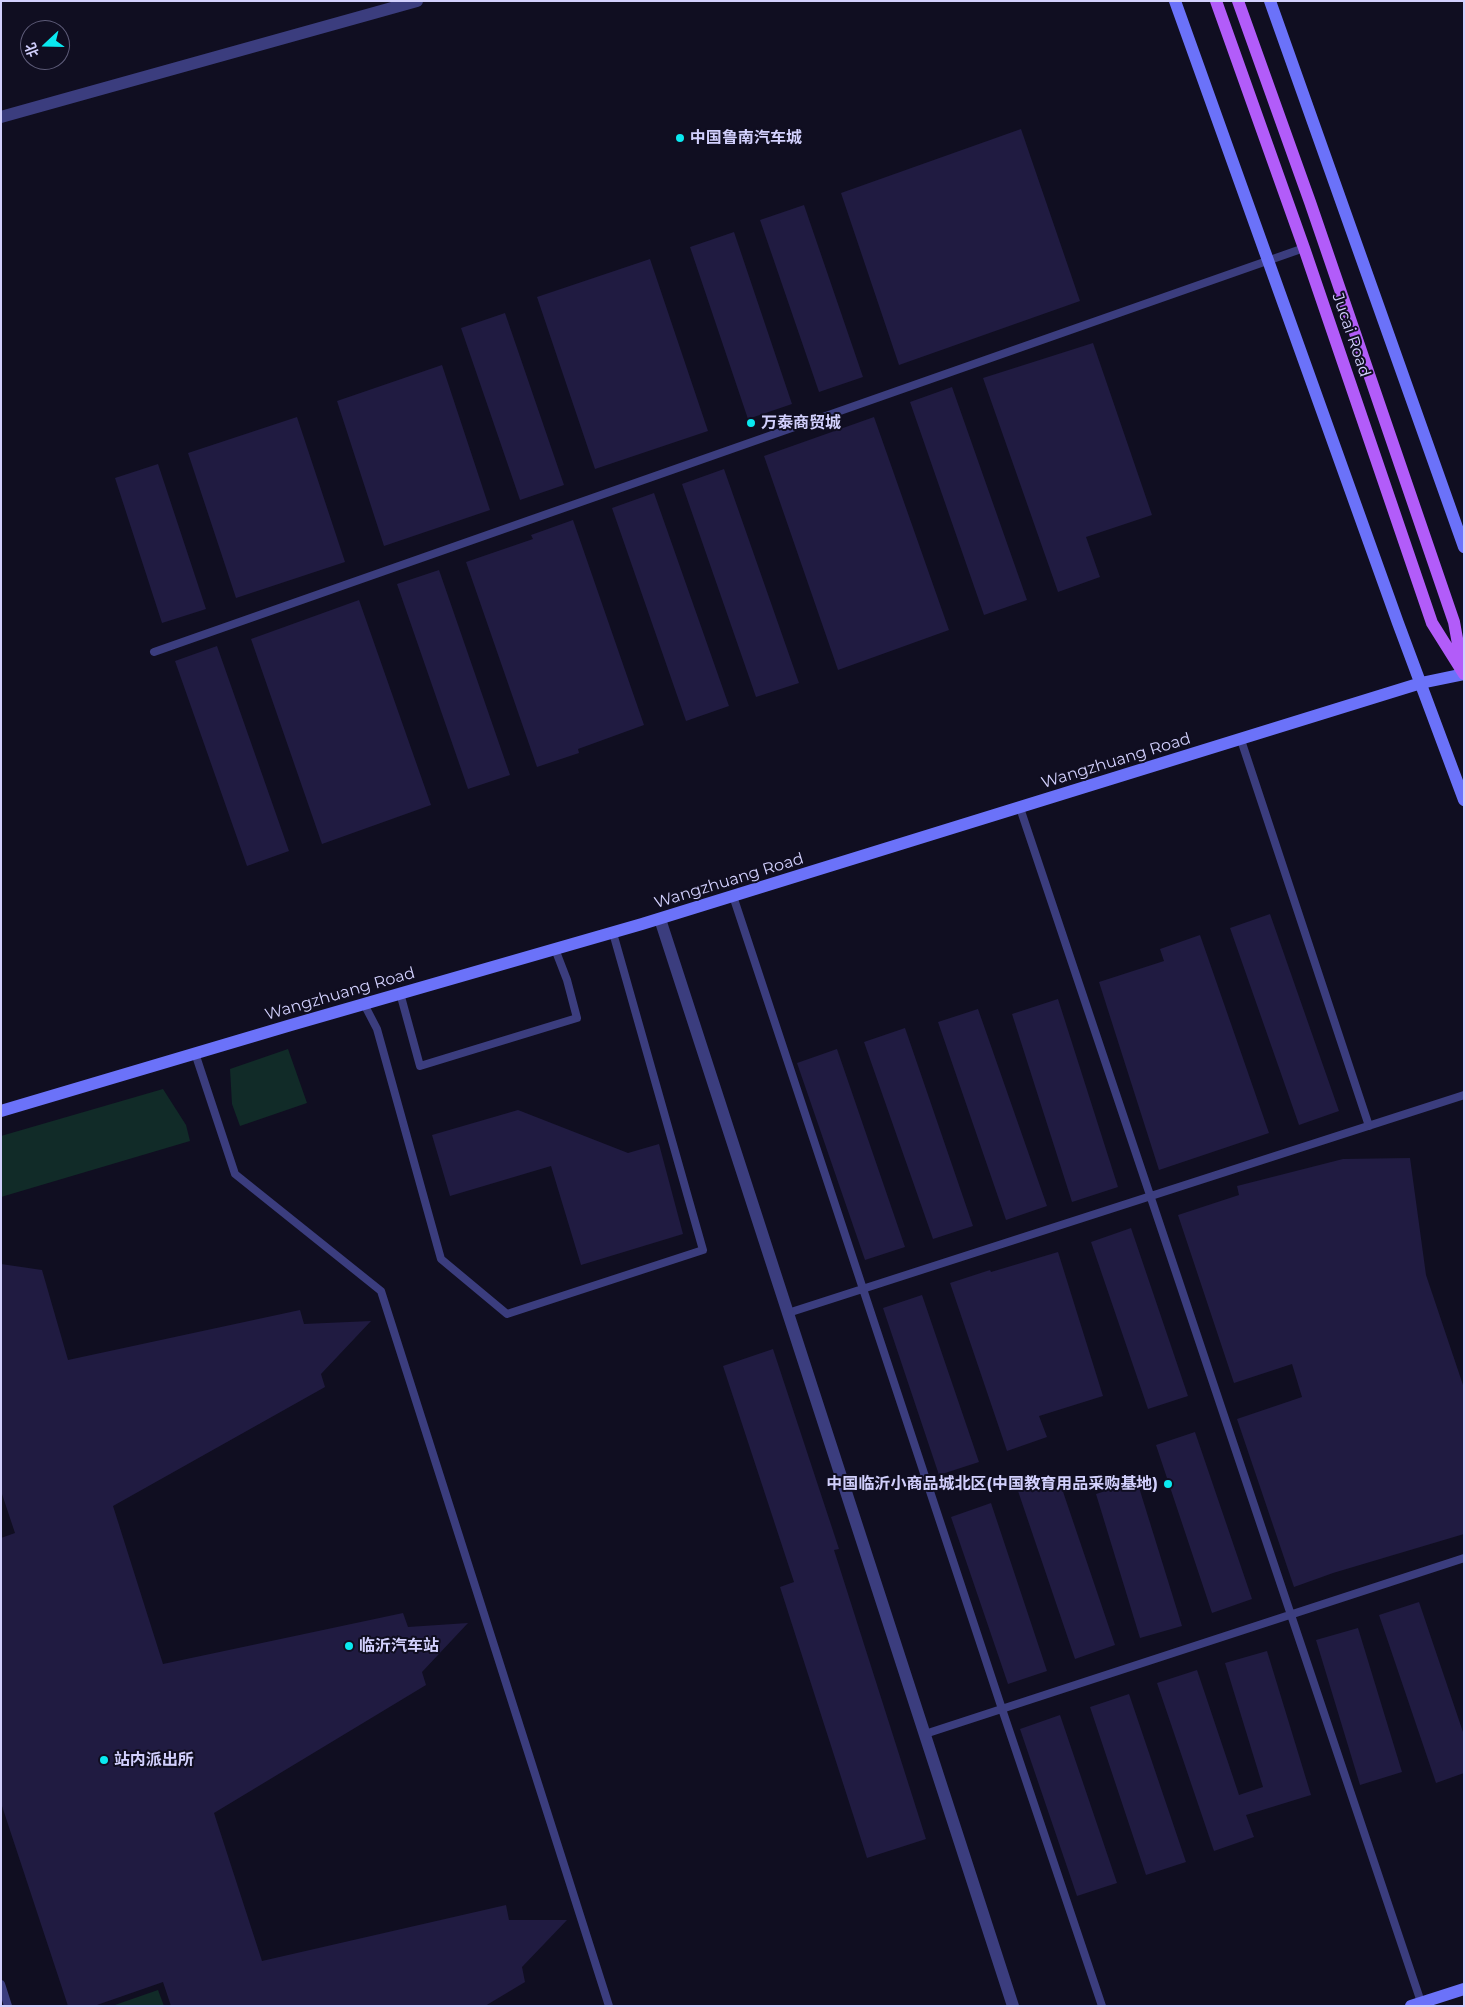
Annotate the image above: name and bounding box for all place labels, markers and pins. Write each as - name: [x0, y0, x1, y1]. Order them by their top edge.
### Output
- place label: 中国鲁南汽车城: [690, 128, 802, 148]
- marker: 中国鲁南汽车城: [674, 132, 686, 144]
- place label: 万泰商贸城: [761, 413, 841, 433]
- marker: 万泰商贸城: [745, 417, 757, 429]
- place label: 中国临沂小商品城北区(中国教育用品采购基地): [827, 1474, 1158, 1494]
- marker: 中国临沂小商品城北区(中国教育用品采购基地): [1162, 1478, 1174, 1490]
- place label: 临沂汽车站: [359, 1636, 439, 1656]
- marker: 临沂汽车站: [343, 1640, 355, 1652]
- place label: 站内派出所: [114, 1750, 194, 1770]
- marker: 站内派出所: [98, 1754, 110, 1766]

